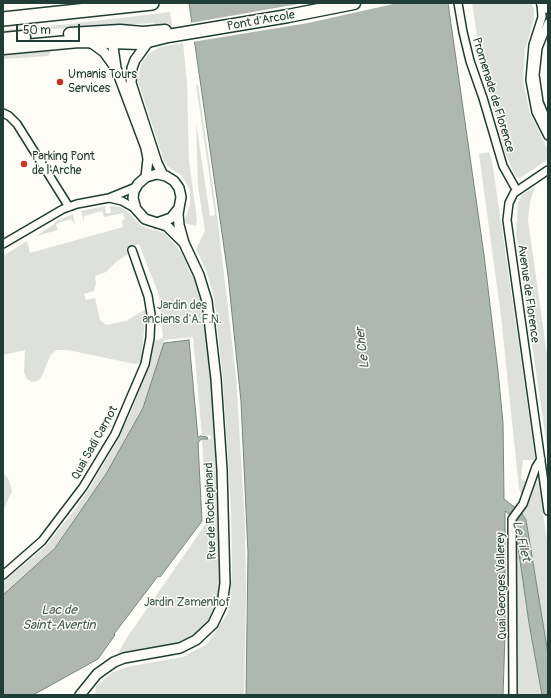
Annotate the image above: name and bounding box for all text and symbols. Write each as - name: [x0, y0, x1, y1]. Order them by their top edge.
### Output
- street label: Pont d'Arcole: [226, 8, 296, 34]
- scale bar: [18, 16, 82, 42]
- text: 50 m: [23, 23, 51, 38]
- street label: Promenade de Florence: [469, 36, 517, 154]
- place label: Umanis Tours Services: [68, 68, 137, 96]
- marker: Umanis Tours Services: [55, 77, 65, 87]
- place label: Parking Pont de l'Arche: [32, 150, 95, 178]
- marker: Parking Pont de l'Arche: [19, 159, 29, 169]
- street label: Avenue de Florence: [514, 244, 542, 344]
- park label: Jardin des anciens d'A.F.N.: [142, 299, 222, 327]
- water label: Le Cher: [353, 326, 373, 370]
- street label: Quai Sadi Carnot: [69, 403, 121, 483]
- street label: Rue de Rochepinard: [202, 462, 220, 560]
- water label: Le Filet: [508, 519, 534, 563]
- street label: Quai Georges Vallerey: [494, 532, 510, 640]
- park label: Jardin Zamenhof: [144, 596, 230, 610]
- water label: Lac de Saint-Avertin: [22, 603, 96, 634]

